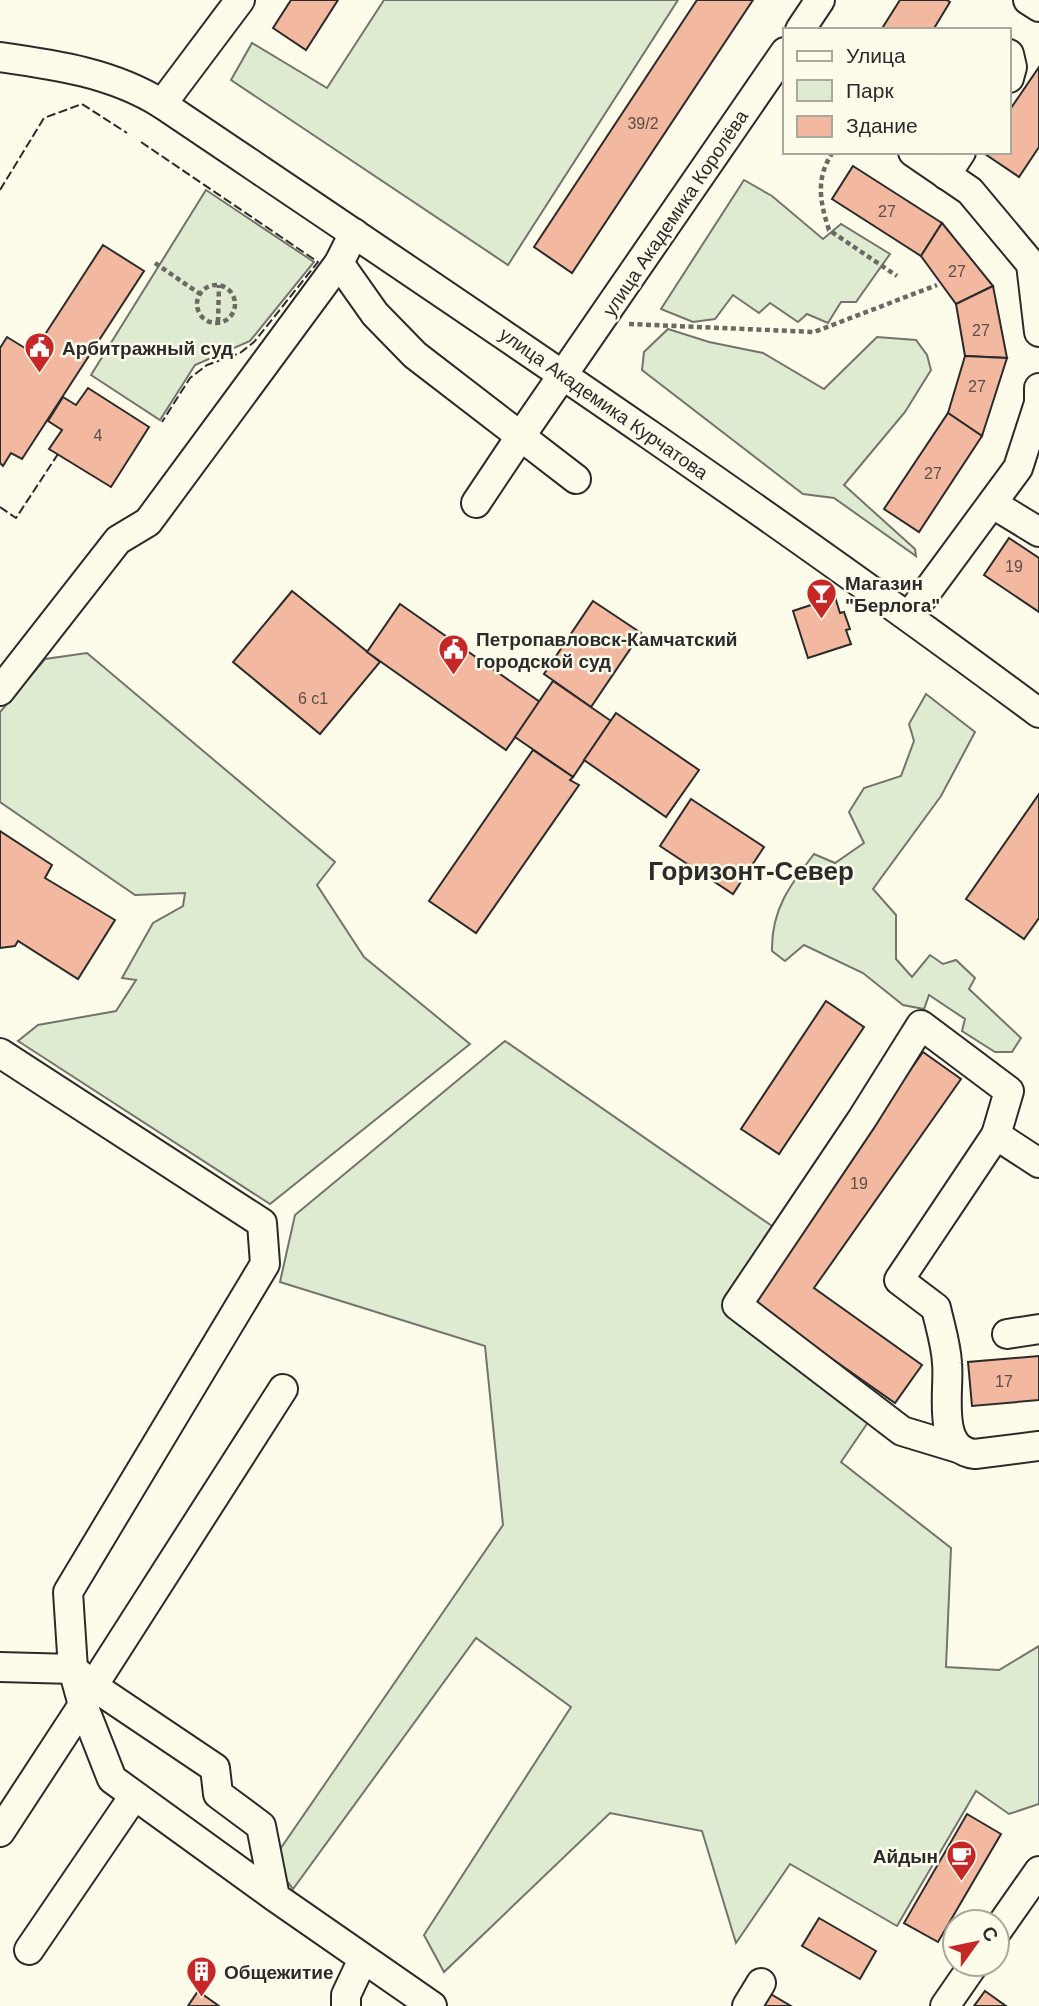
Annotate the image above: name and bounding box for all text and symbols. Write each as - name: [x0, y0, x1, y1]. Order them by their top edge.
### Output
- legend: [783, 28, 1011, 154]
- text: Улица: [846, 44, 906, 67]
- text: Парк: [846, 79, 894, 102]
- street label: улица Академика Королёва: [599, 106, 753, 320]
- text: Здание: [846, 114, 918, 137]
- house number: 39/2: [627, 115, 659, 132]
- house number: 27: [878, 203, 896, 220]
- house number: 27: [948, 263, 966, 280]
- house number: 27: [972, 322, 990, 339]
- street label: улица Академика Курчатова: [496, 323, 712, 484]
- public building icon: Арбитражный суд: [22, 331, 56, 375]
- place label: Арбитражный суд: [62, 338, 233, 359]
- house number: 27: [968, 378, 986, 395]
- house number: 4: [94, 427, 103, 444]
- house number: 27: [924, 465, 942, 482]
- house number: 19: [1005, 558, 1023, 575]
- place label: Магазин "Берлога": [845, 573, 940, 616]
- bar icon: Магазин "Берлога": [805, 577, 839, 621]
- place label: Петропавловск-Камчатский городской суд: [476, 629, 738, 672]
- public building icon: Петропавловск-Камчатский городской суд: [436, 633, 470, 677]
- house number: 6 с1: [298, 690, 328, 707]
- district label: Горизонт-Север: [648, 856, 854, 886]
- house number: 19: [850, 1175, 868, 1192]
- house number: 17: [995, 1373, 1013, 1390]
- cafe icon: Айдын: [944, 1839, 978, 1883]
- place label: Айдын: [873, 1846, 938, 1867]
- north arrow: [941, 1908, 1011, 1978]
- text: С: [977, 1923, 1003, 1946]
- building icon: Общежитие: [184, 1955, 218, 1999]
- place label: Общежитие: [224, 1962, 334, 1983]

